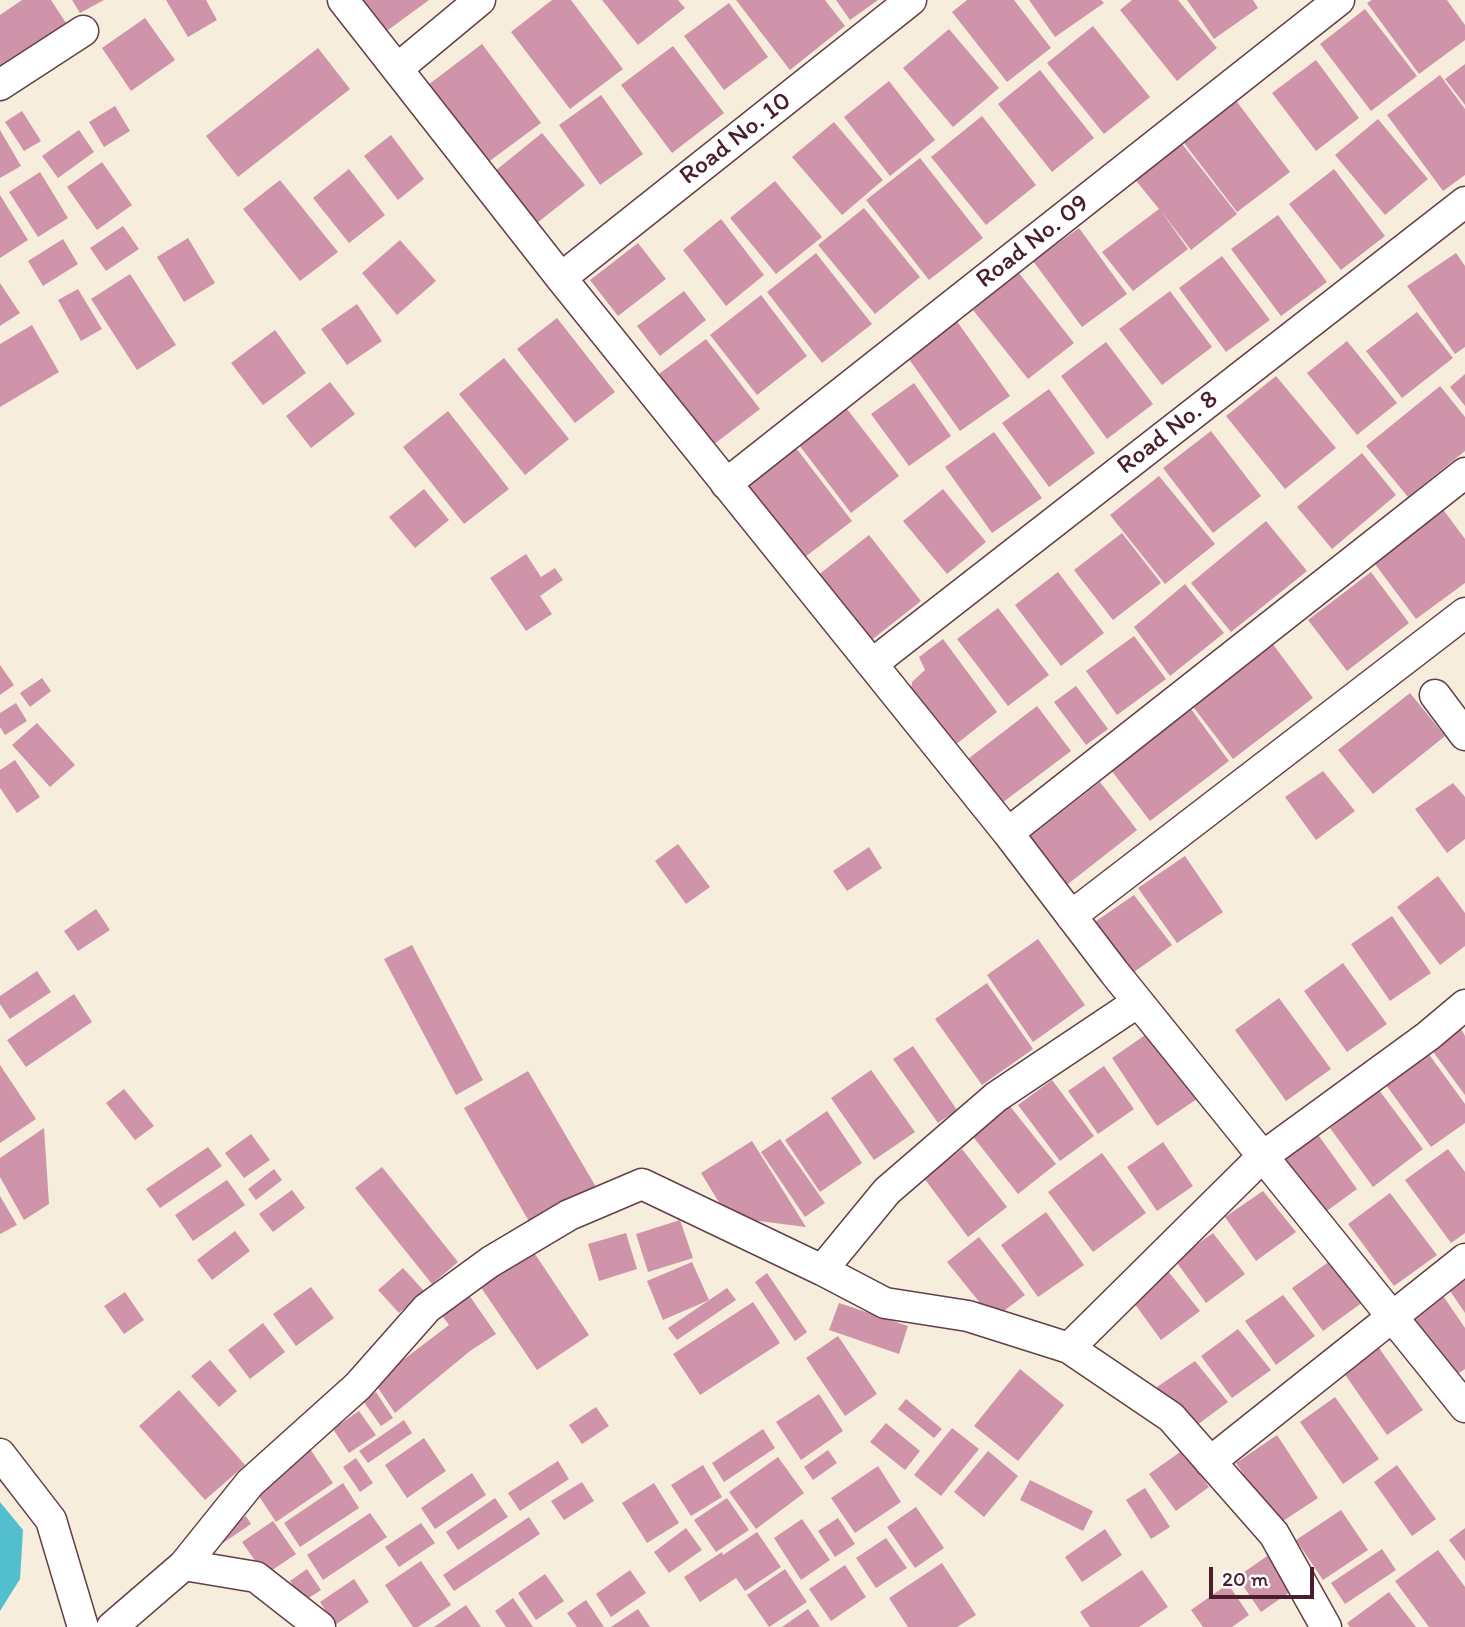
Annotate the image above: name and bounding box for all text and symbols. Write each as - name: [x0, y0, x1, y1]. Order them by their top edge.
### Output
- street label: Road No. 10: [674, 86, 798, 192]
- street label: Road No. 09: [970, 188, 1096, 296]
- street label: Road No. 8: [1111, 384, 1225, 482]
- scale bar: [1213, 1554, 1318, 1598]
- text: 20 m: [1222, 1566, 1268, 1591]

